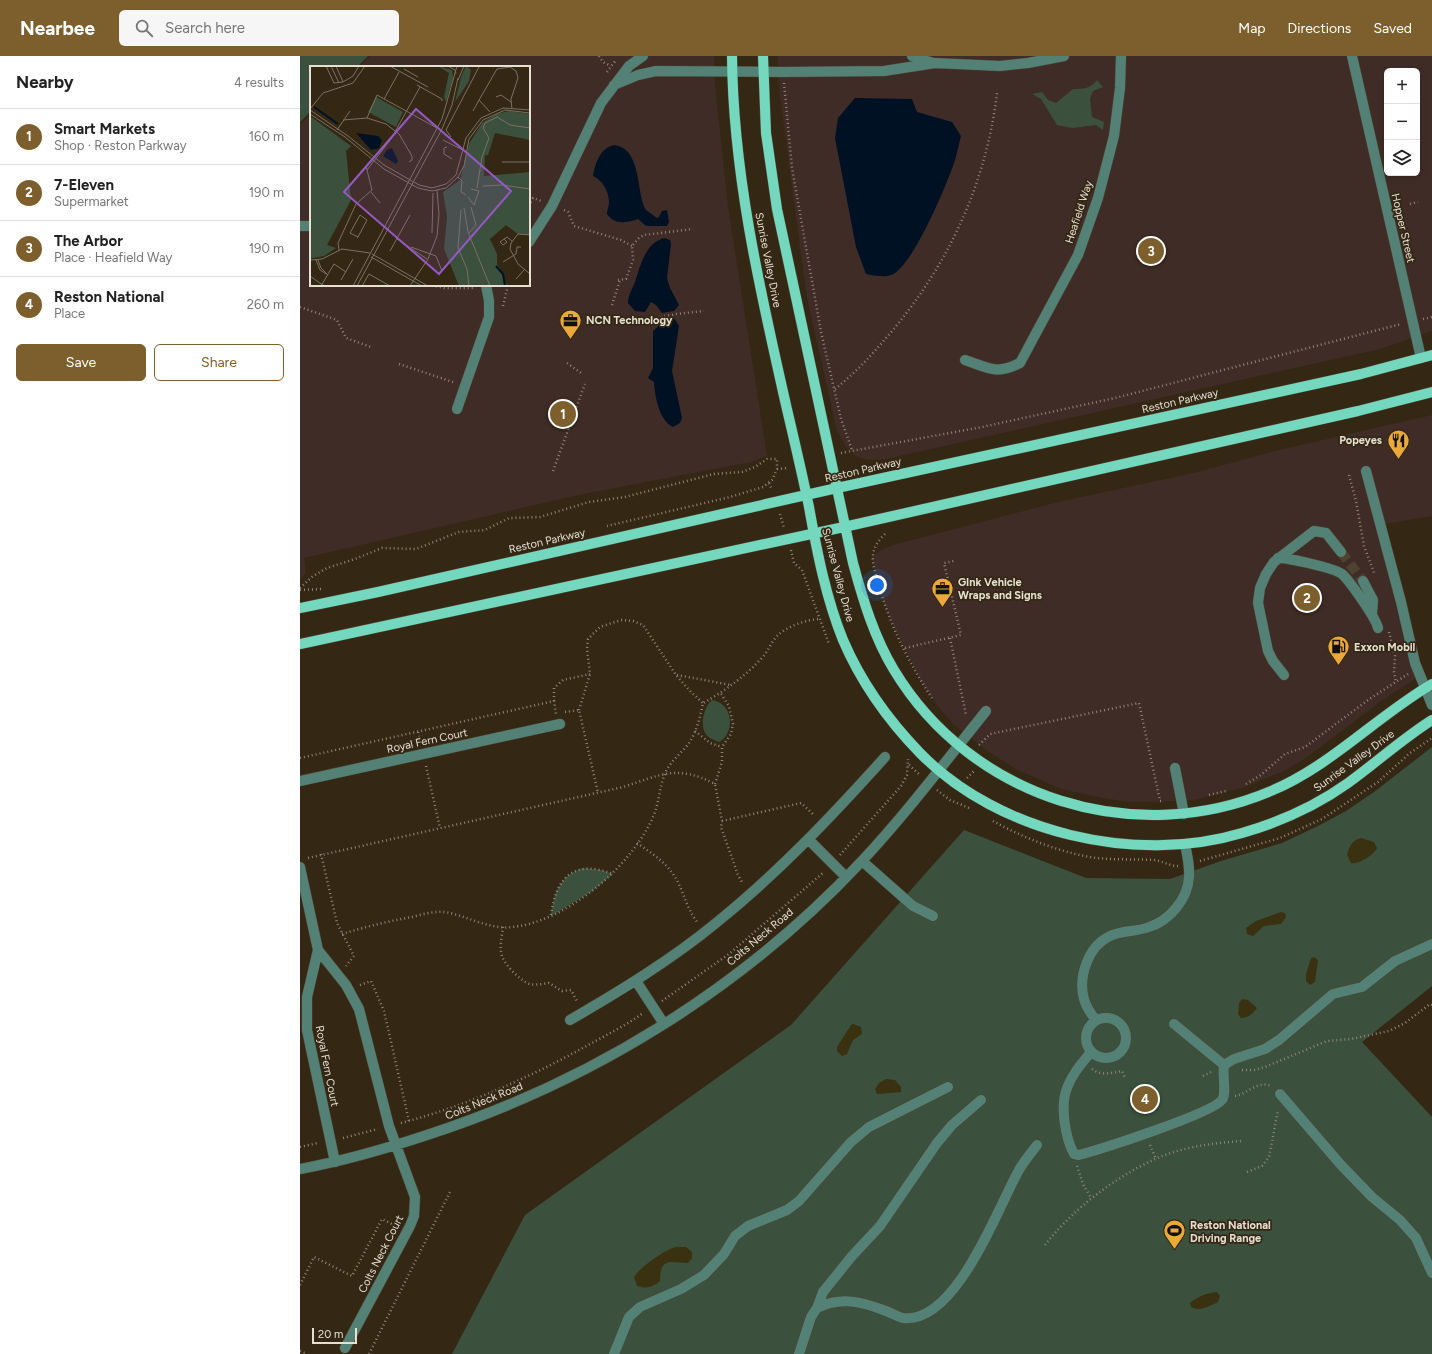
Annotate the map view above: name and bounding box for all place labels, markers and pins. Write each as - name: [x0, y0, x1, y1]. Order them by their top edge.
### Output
- pin: 3: [1138, 236, 1164, 266]
- office icon: NCN Technology: [557, 307, 583, 340]
- place label: NCN Technology: [586, 314, 673, 327]
- pin: 1: [550, 399, 576, 429]
- restaurant icon: Popeyes: [1385, 427, 1411, 460]
- place label: Popeyes: [1339, 434, 1382, 447]
- office icon: GInk Vehicle Wraps and Signs: [930, 575, 956, 608]
- place label: GInk Vehicle Wraps and Signs: [958, 576, 1042, 602]
- pin: 2: [1294, 583, 1320, 613]
- fuel station icon: Exxon Mobil: [1325, 634, 1351, 667]
- place label: Exxon Mobil: [1354, 641, 1416, 654]
- pin: 4: [1132, 1084, 1158, 1114]
- sports icon: Reston National Driving Range: [1161, 1218, 1187, 1251]
- place label: Reston National Driving Range: [1190, 1219, 1271, 1245]

